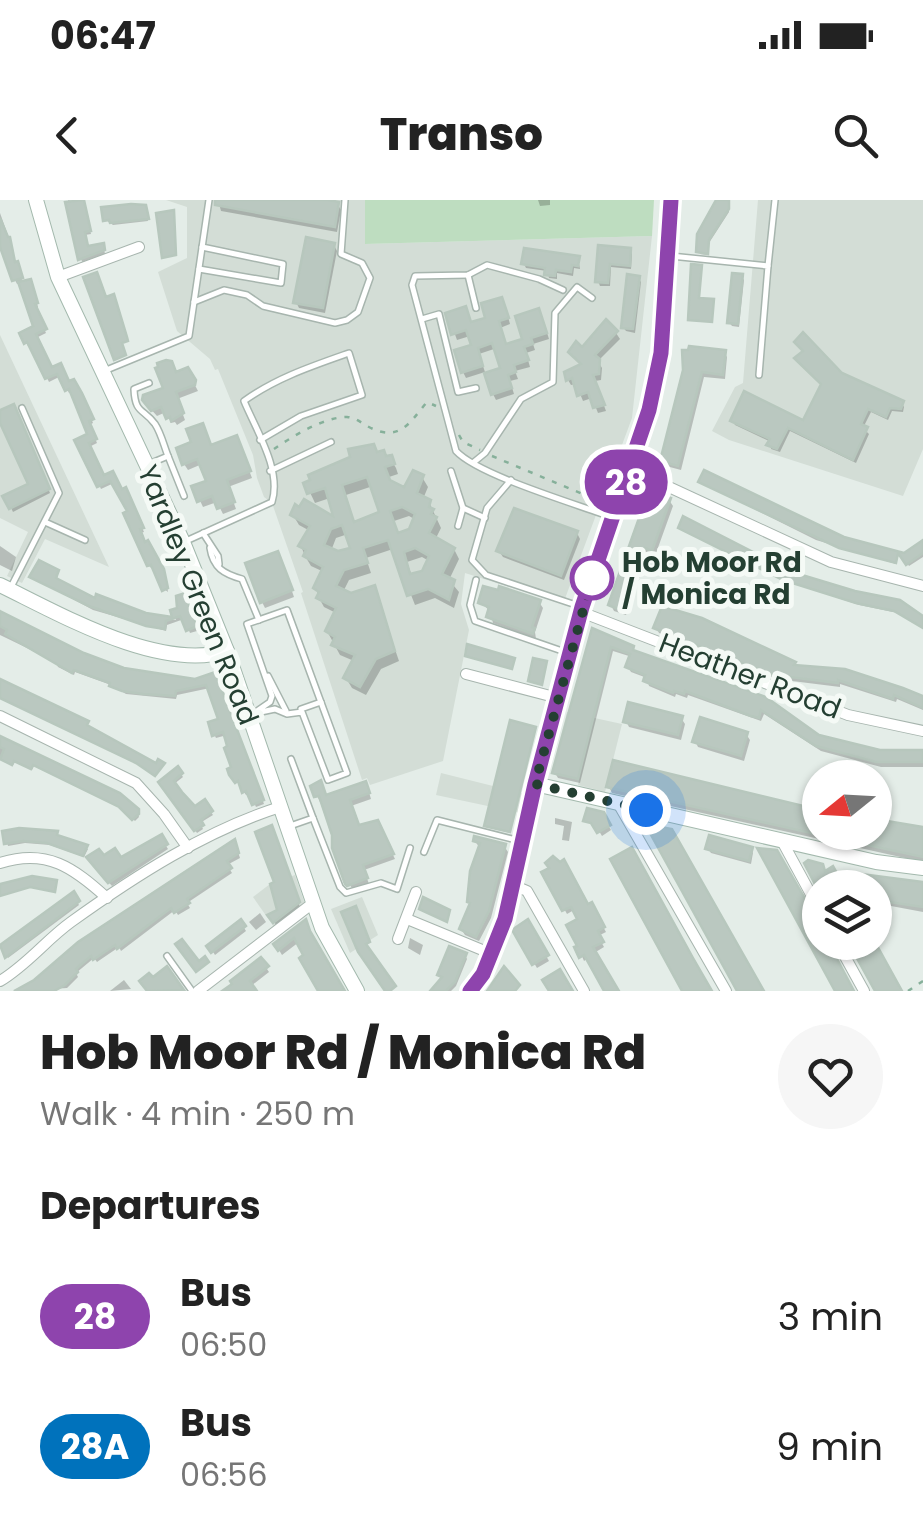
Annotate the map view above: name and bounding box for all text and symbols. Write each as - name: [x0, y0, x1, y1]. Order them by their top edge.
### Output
- text: 06:47: [50, 9, 156, 62]
- text: Transo: [380, 103, 543, 166]
- icon: back: [40, 108, 95, 163]
- icon: search: [828, 108, 883, 163]
- line badge: 28: [581, 450, 671, 514]
- text: 28: [605, 458, 647, 507]
- street label: Yardley Green Road: [128, 459, 268, 731]
- place label: Hob Moor Rd / Monica Rd: [622, 543, 802, 614]
- marker: Hob Moor Rd / Monica Rd: [571, 557, 613, 599]
- street label: Heather Road: [653, 623, 847, 729]
- north arrow: [802, 760, 892, 850]
- map controls: [802, 760, 892, 960]
- your location: [621, 785, 671, 835]
- button: layers: [802, 870, 892, 960]
- text: Hob Moor Rd / Monica Rd: [40, 1019, 646, 1086]
- button: heart: [778, 1024, 883, 1129]
- text: Walk · 4 min · 250 m: [40, 1091, 355, 1136]
- text: Departures: [40, 1179, 261, 1232]
- text: Bus: [180, 1266, 252, 1319]
- text: 3 min: [778, 1290, 883, 1343]
- text: 28: [74, 1292, 116, 1341]
- text: 06:50: [180, 1322, 267, 1367]
- text: Bus: [180, 1396, 252, 1449]
- text: 9 min: [776, 1420, 883, 1473]
- text: 28A: [61, 1422, 129, 1471]
- text: 06:56: [180, 1452, 268, 1497]

